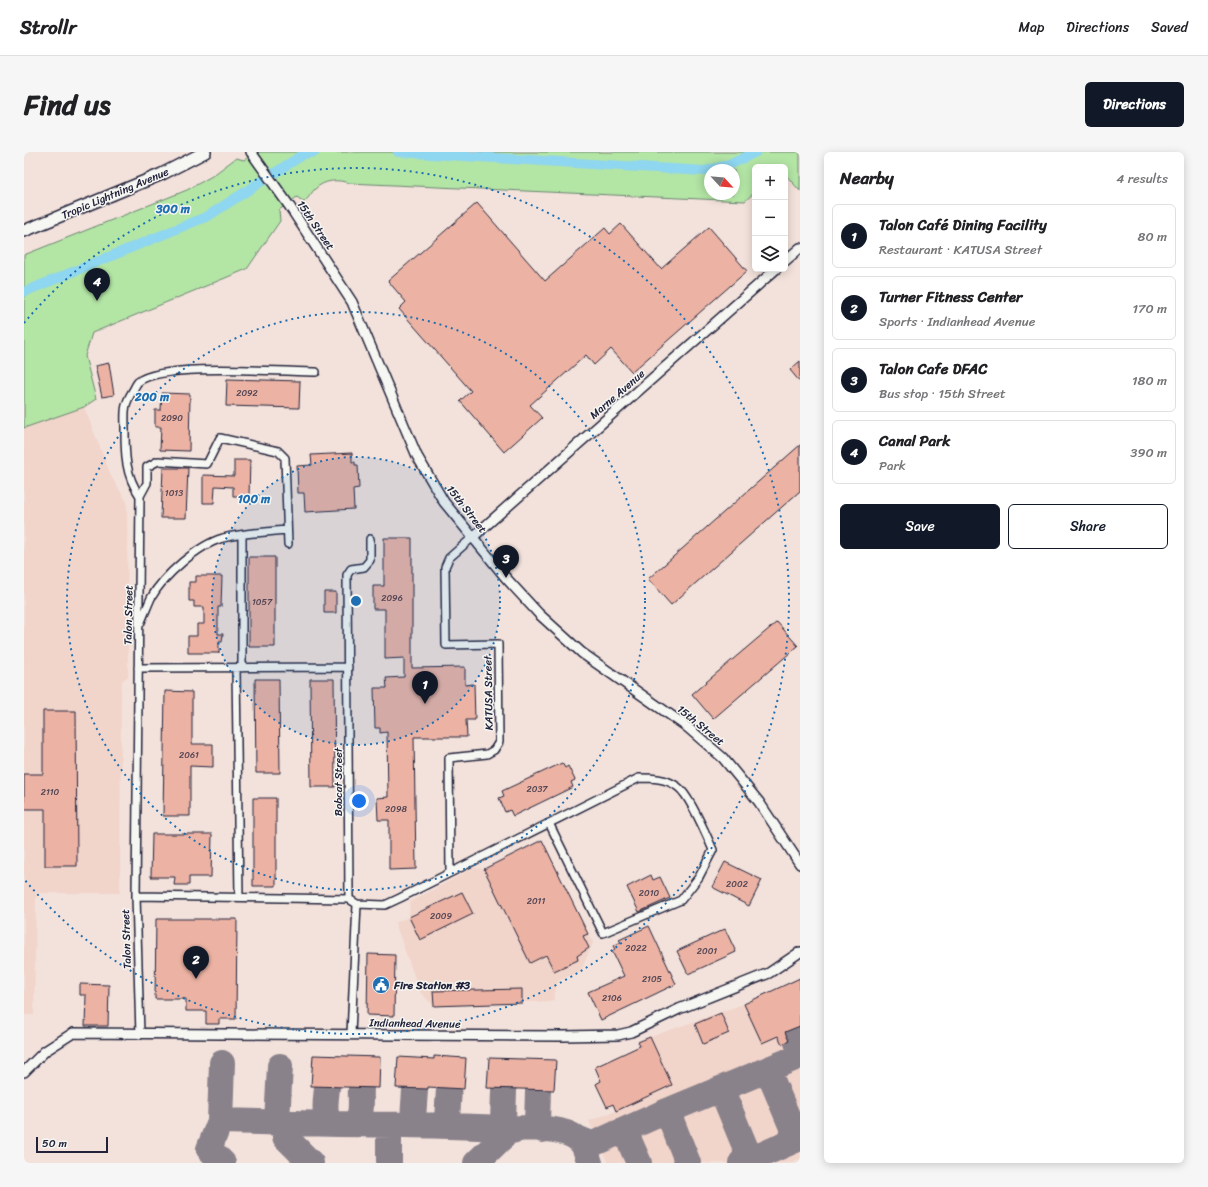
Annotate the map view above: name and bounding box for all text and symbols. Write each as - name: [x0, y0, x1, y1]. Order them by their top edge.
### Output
- text: Strollr: [20, 11, 76, 44]
- text: Map: [1018, 15, 1044, 40]
- text: Directions: [1066, 15, 1129, 40]
- text: Saved: [1151, 15, 1188, 40]
- text: Find us: [24, 80, 111, 129]
- button: Directions: [1085, 82, 1184, 127]
- street label: Tropic Lightning Avenue: [59, 162, 172, 225]
- text: Nearby: [840, 163, 894, 193]
- north arrow: [704, 164, 740, 200]
- map controls: [752, 164, 788, 272]
- button: +: [752, 164, 788, 200]
- text: 4 results: [1116, 167, 1168, 190]
- street label: 15th Street: [292, 196, 339, 254]
- text: 300 m: [155, 198, 191, 220]
- button: −: [752, 200, 788, 236]
- text: Talon Café Dining Facility: [879, 212, 1047, 238]
- text: 1: [851, 225, 857, 248]
- text: 80 m: [1138, 225, 1167, 248]
- button: layers: [752, 236, 788, 272]
- text: Restaurant · KATUSA Street: [879, 238, 1042, 261]
- pin: 4: [84, 268, 110, 301]
- text: Turner Fitness Center: [879, 284, 1022, 310]
- text: 2: [850, 297, 858, 320]
- text: 170 m: [1132, 297, 1167, 320]
- text: Sports · Indianhead Avenue: [879, 310, 1035, 333]
- text: Talon Cafe DFAC: [879, 356, 988, 382]
- street label: Marne Avenue: [585, 364, 650, 424]
- text: 3: [850, 369, 858, 392]
- text: 180 m: [1132, 369, 1167, 392]
- text: Bus stop · 15th Street: [879, 382, 1006, 405]
- house number: 2092: [236, 385, 258, 401]
- text: 200 m: [134, 386, 170, 408]
- house number: 2090: [161, 410, 183, 426]
- text: Canal Park: [879, 428, 950, 454]
- text: 4: [850, 441, 858, 464]
- text: 390 m: [1130, 441, 1167, 464]
- text: Park: [879, 454, 906, 477]
- street label: 15th Street: [442, 481, 492, 538]
- house number: 1013: [165, 485, 183, 501]
- text: 100 m: [238, 488, 271, 510]
- button: Save: [840, 504, 1000, 549]
- button: Share: [1008, 504, 1168, 549]
- pin: 3: [493, 545, 519, 578]
- street label: Talon Street: [118, 585, 139, 645]
- house number: 2096: [381, 590, 403, 606]
- house number: 1057: [252, 594, 273, 610]
- centre of rings: [349, 594, 363, 608]
- street label: KATUSA Street: [478, 655, 499, 731]
- pin: 1: [412, 671, 438, 704]
- street label: 15th Street: [673, 700, 729, 751]
- house number: 2061: [179, 747, 199, 763]
- street label: Bobcat Street: [329, 747, 348, 816]
- house number: 2037: [527, 781, 548, 797]
- house number: 2110: [41, 784, 60, 800]
- your location: [349, 791, 369, 811]
- house number: 2098: [385, 801, 407, 817]
- house number: 2002: [726, 876, 748, 892]
- house number: 2010: [639, 885, 660, 901]
- house number: 2011: [527, 893, 545, 909]
- house number: 2009: [430, 908, 453, 924]
- street label: Talon Street: [116, 909, 137, 969]
- house number: 2022: [625, 940, 647, 956]
- house number: 2001: [697, 943, 717, 959]
- pin: 2: [183, 946, 209, 979]
- house number: 2105: [642, 971, 663, 987]
- public building icon: Fire Station #3: [371, 975, 391, 995]
- place label: Fire Station #3: [393, 976, 471, 995]
- house number: 2106: [602, 990, 622, 1006]
- street label: Indianhead Avenue: [368, 1013, 461, 1034]
- text: 50 m: [42, 1134, 67, 1153]
- scale bar: [36, 1135, 108, 1154]

